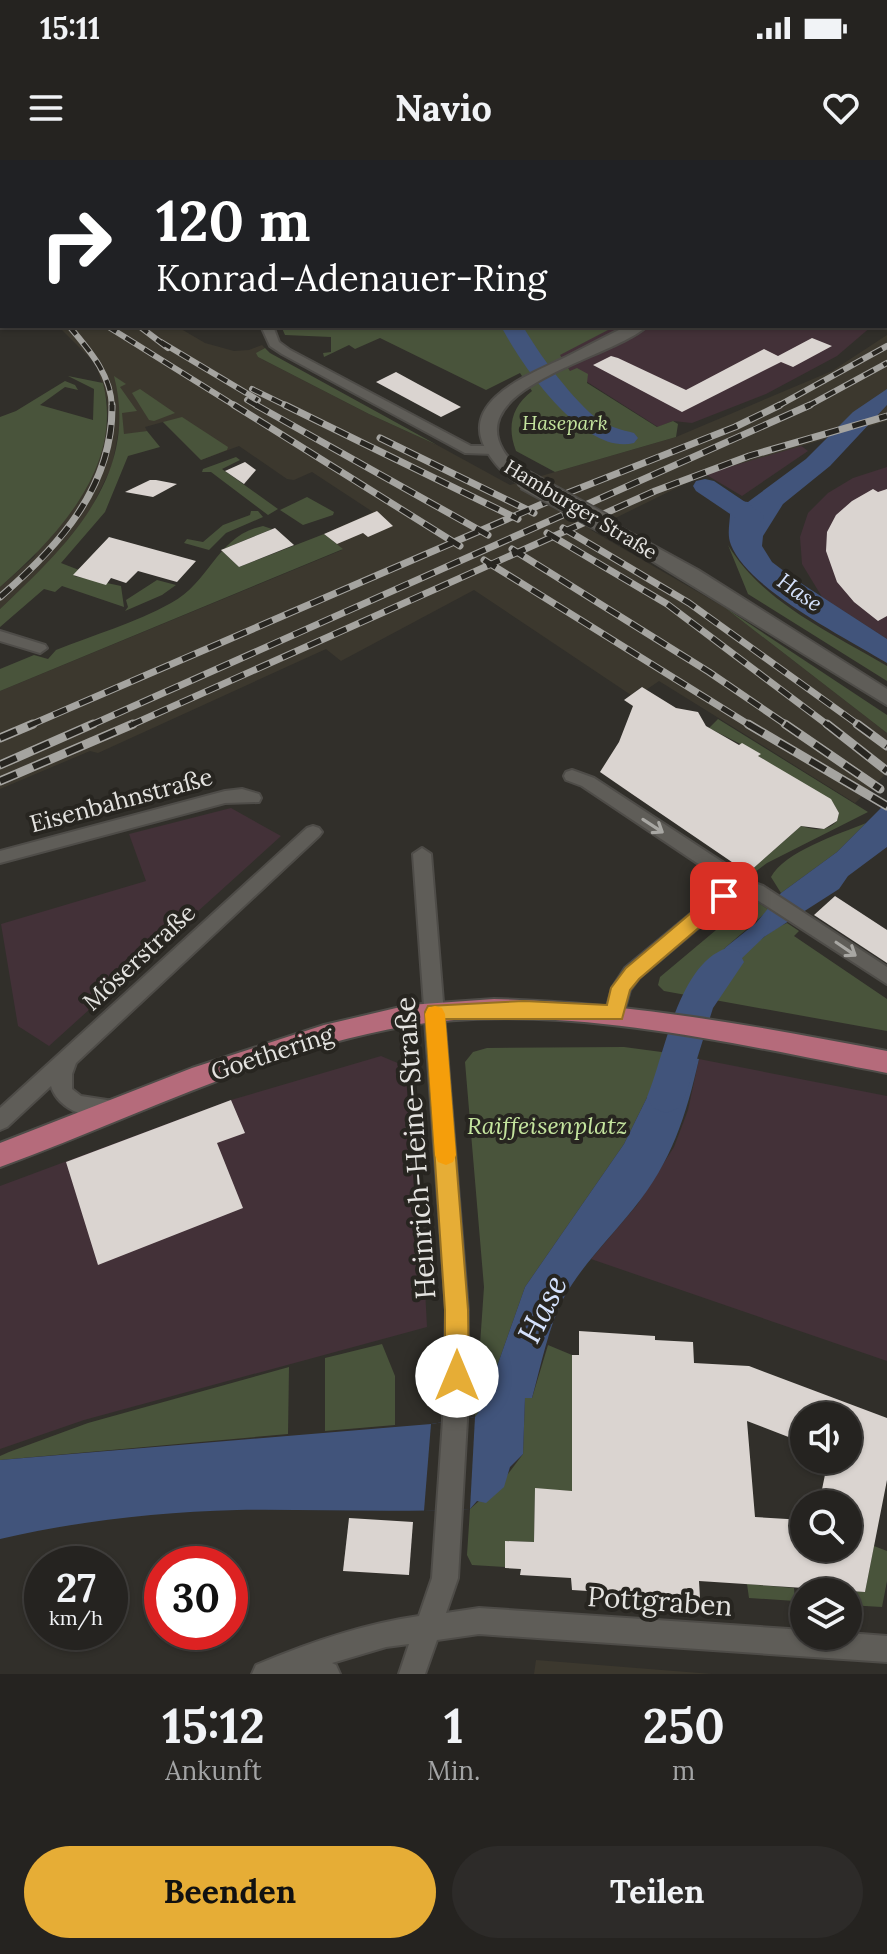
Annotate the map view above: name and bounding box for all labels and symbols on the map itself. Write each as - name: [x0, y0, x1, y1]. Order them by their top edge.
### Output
- park label: Hasepark: [522, 410, 608, 435]
- street label: Hamburger Straße: [500, 454, 662, 565]
- water label: Hase: [772, 567, 828, 617]
- street label: Eisenbahnstraße: [26, 761, 216, 839]
- one-way arrow: [642, 817, 664, 834]
- pin: [690, 862, 758, 930]
- street label: Möserstraße: [76, 897, 202, 1017]
- one-way arrow: [834, 941, 856, 958]
- street label: Heinrich-Heine-Straße: [386, 996, 444, 1300]
- street label: Goethering: [207, 1018, 338, 1087]
- park label: Raiffeisenplatz: [467, 1110, 627, 1141]
- water label: Hase: [508, 1268, 576, 1350]
- position arrow: [415, 1334, 499, 1418]
- speed limit sign: 30: [144, 1546, 248, 1650]
- street label: Pottgraben: [586, 1578, 734, 1624]

